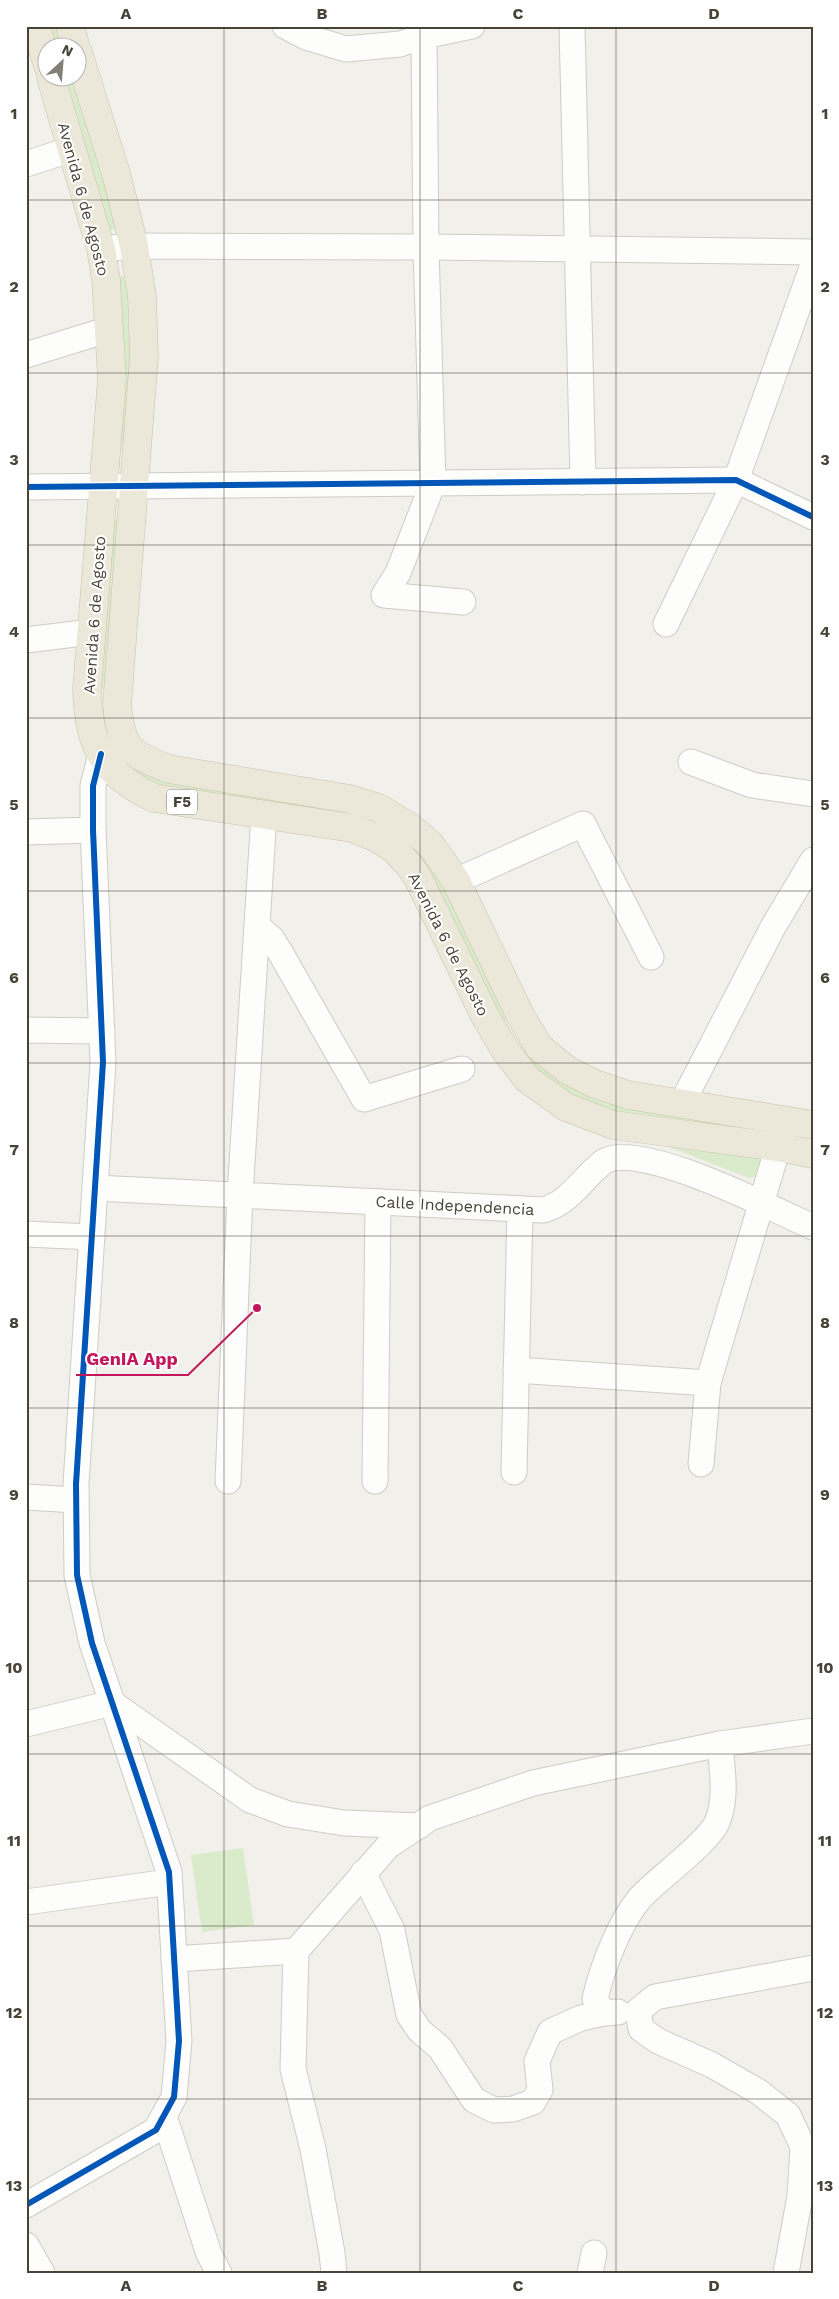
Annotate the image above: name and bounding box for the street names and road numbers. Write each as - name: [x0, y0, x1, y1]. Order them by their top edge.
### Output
- street label: Avenida 6 de Agosto: [54, 120, 113, 278]
- street label: Avenida 6 de Agosto: [79, 535, 110, 695]
- road number: F5: [167, 790, 197, 814]
- street label: Avenida 6 de Agosto: [404, 869, 493, 1019]
- street label: Calle Independencia: [375, 1192, 535, 1219]

